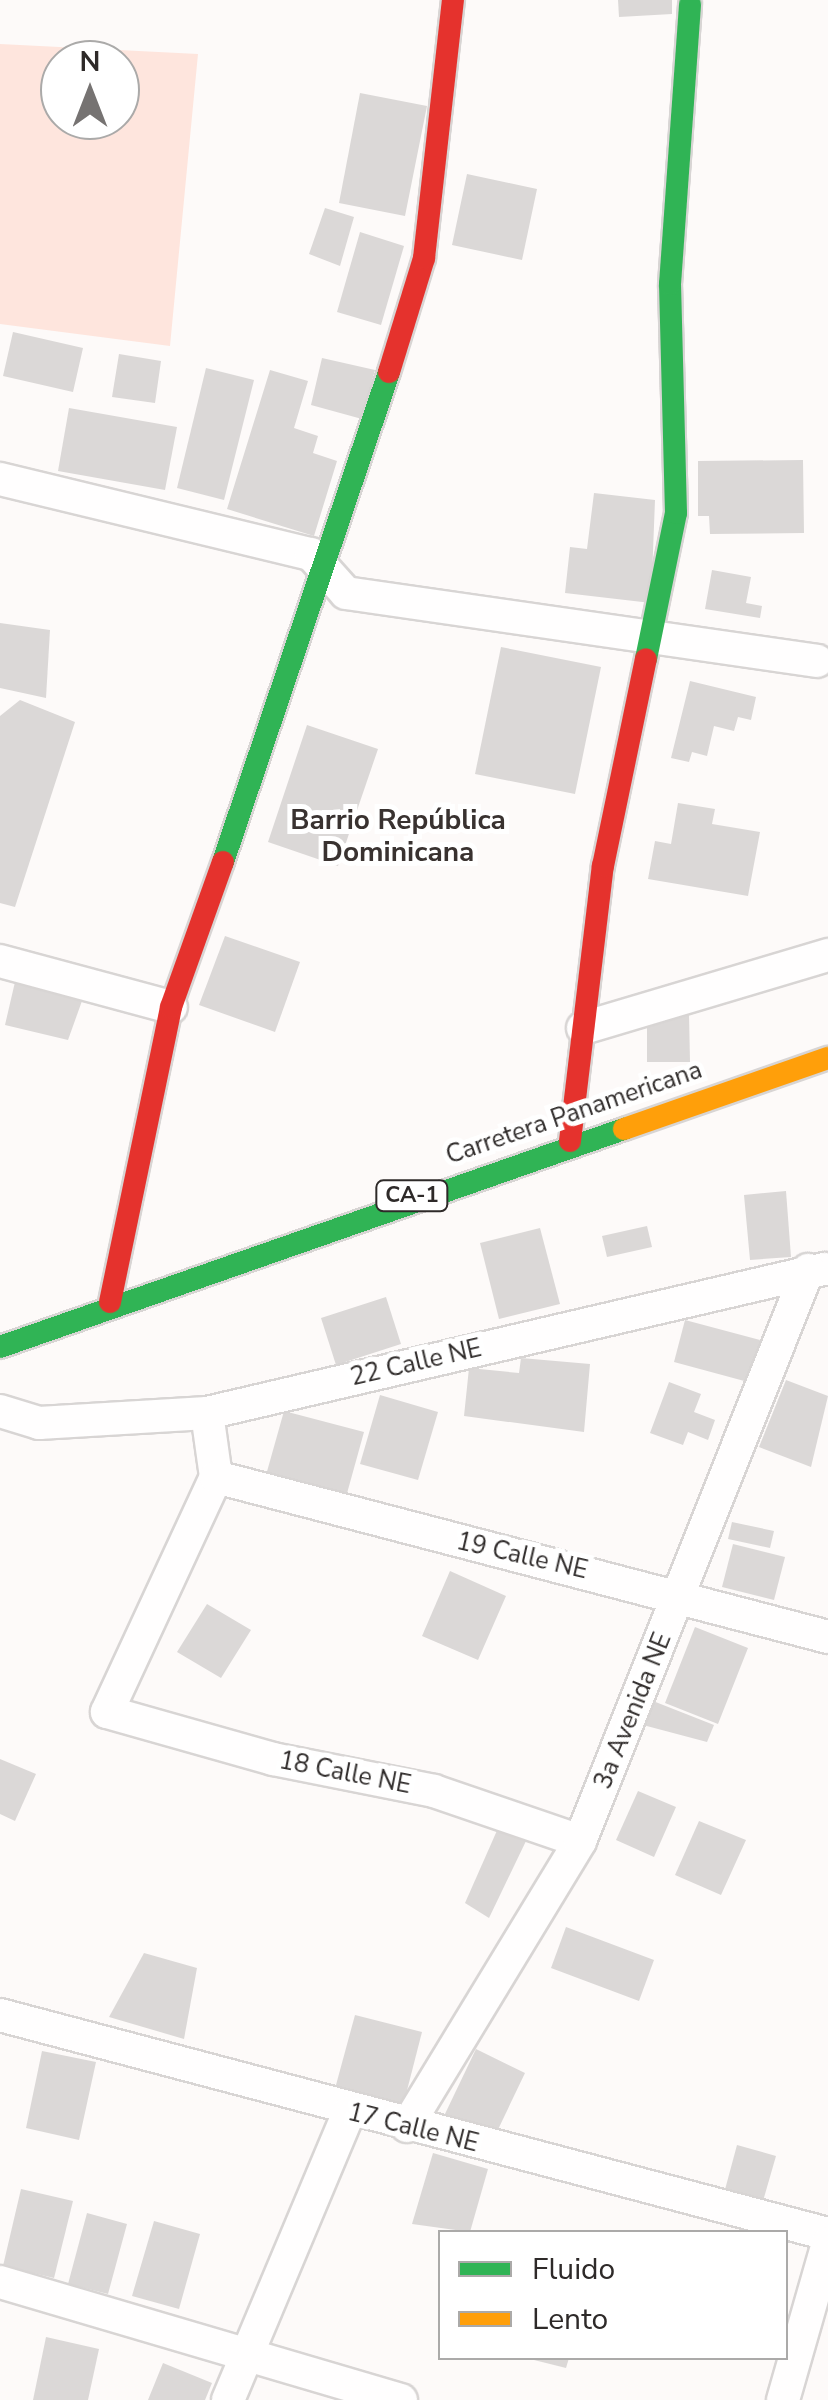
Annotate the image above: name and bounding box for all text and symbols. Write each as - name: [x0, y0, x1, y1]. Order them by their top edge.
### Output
- north arrow: [40, 40, 140, 140]
- text: N: [80, 43, 100, 81]
- district label: Barrio República Dominicana: [290, 803, 506, 869]
- street label: Carretera Panamericana: [442, 1055, 706, 1171]
- road number: CA-1: [374, 1179, 450, 1213]
- street label: 22 Calle NE: [348, 1333, 484, 1393]
- street label: 19 Calle NE: [454, 1526, 590, 1586]
- street label: 3a Avenida NE: [588, 1629, 678, 1793]
- street label: 18 Calle NE: [277, 1746, 413, 1800]
- street label: 17 Calle NE: [345, 2097, 481, 2159]
- legend: [438, 2230, 788, 2360]
- text: Fluido: [532, 2249, 615, 2290]
- text: Lento: [532, 2299, 608, 2340]

